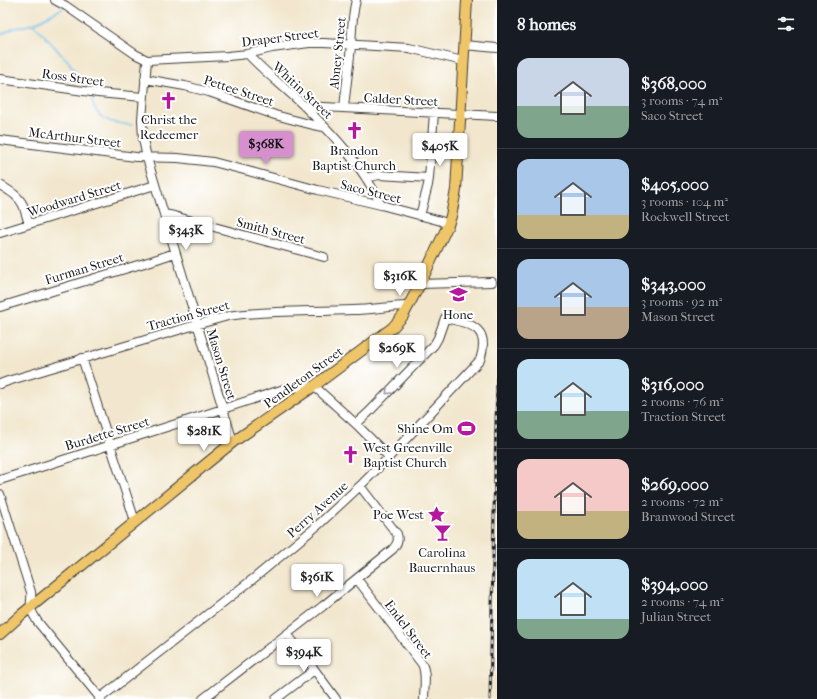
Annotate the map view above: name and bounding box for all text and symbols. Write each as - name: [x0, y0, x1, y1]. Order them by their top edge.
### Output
- icon: filters: [775, 13, 797, 35]
- text: 8 homes: [517, 14, 576, 34]
- street label: Abney Street: [326, 16, 349, 91]
- street label: Draper Street: [241, 25, 320, 50]
- street label: Whitin Street: [269, 58, 336, 122]
- street label: Ross Street: [41, 66, 105, 89]
- street label: Pettee Street: [202, 72, 276, 109]
- text: $368,000: [641, 73, 707, 93]
- icon: home: [549, 74, 597, 122]
- church icon: Christ the Redeemer: [159, 90, 179, 110]
- street label: Calder Street: [363, 90, 439, 109]
- text: 3 rooms · 74 m²: [641, 93, 722, 108]
- text: Saco Street: [641, 108, 703, 123]
- place label: Christ the Redeemer: [140, 112, 199, 142]
- church icon: Brandon Baptist Church: [344, 121, 364, 141]
- street label: McArthur Street: [28, 124, 122, 151]
- pin: $368K: [238, 131, 294, 165]
- pin: $405K: [412, 133, 468, 167]
- text: $368K: [248, 136, 284, 151]
- text: $405K: [421, 138, 459, 153]
- place label: Brandon Baptist Church: [312, 143, 397, 173]
- text: $405,000: [641, 174, 709, 194]
- icon: home: [549, 175, 597, 223]
- street label: Woodward Street: [25, 177, 123, 220]
- street label: Saco Street: [339, 177, 403, 206]
- text: 3 rooms · 104 m²: [641, 194, 728, 209]
- text: Rockwell Street: [641, 209, 729, 224]
- street label: Smith Street: [235, 214, 307, 247]
- pin: $343K: [158, 217, 214, 251]
- text: $343K: [169, 222, 203, 237]
- street label: Furman Street: [43, 249, 126, 288]
- pin: $316K: [372, 263, 428, 297]
- text: $316K: [383, 268, 417, 283]
- text: $343,000: [641, 274, 706, 294]
- icon: home: [549, 275, 597, 323]
- school or university icon: Hone: [448, 285, 468, 305]
- text: 3 rooms · 92 m²: [641, 294, 722, 309]
- street label: Traction Street: [145, 297, 231, 334]
- place label: Hone: [443, 307, 474, 322]
- text: Mason Street: [641, 309, 715, 324]
- street label: Mason Street: [204, 327, 240, 402]
- pin: $269K: [369, 335, 425, 369]
- text: $269K: [378, 340, 416, 355]
- street label: Pendleton Street: [261, 343, 346, 411]
- text: $316,000: [641, 374, 704, 394]
- icon: home: [549, 375, 597, 423]
- one-way arrow: [386, 388, 393, 395]
- text: 2 rooms · 76 m²: [641, 394, 723, 409]
- text: Traction Street: [641, 409, 726, 424]
- street label: Burdette Street: [63, 413, 152, 453]
- pin: $281K: [176, 418, 232, 452]
- sports icon: Shine Om: [456, 418, 476, 438]
- place label: Shine Om: [397, 421, 453, 436]
- text: $281K: [187, 423, 221, 438]
- place label: West Greenville Baptist Church: [362, 440, 453, 470]
- church icon: West Greenville Baptist Church: [340, 444, 360, 464]
- text: $269,000: [641, 474, 709, 494]
- icon: home: [549, 475, 597, 523]
- street label: Perry Avenue: [284, 478, 351, 541]
- text: 2 rooms · 72 m²: [641, 494, 723, 509]
- place icon: Poe West: [427, 504, 447, 524]
- place label: Poe West: [373, 507, 424, 522]
- text: Branwood Street: [641, 509, 735, 524]
- bar icon: Carolina Bauernhaus: [432, 523, 452, 543]
- place label: Carolina Bauernhaus: [409, 545, 476, 575]
- pin: $361K: [289, 564, 345, 598]
- text: $361K: [300, 569, 334, 584]
- text: $394,000: [641, 574, 708, 594]
- icon: home: [549, 575, 597, 623]
- text: 2 rooms · 74 m²: [641, 594, 724, 609]
- street label: Endel Street: [382, 597, 436, 662]
- text: Julian Street: [641, 609, 711, 624]
- pin: $394K: [276, 639, 332, 673]
- text: $394K: [286, 644, 322, 659]

